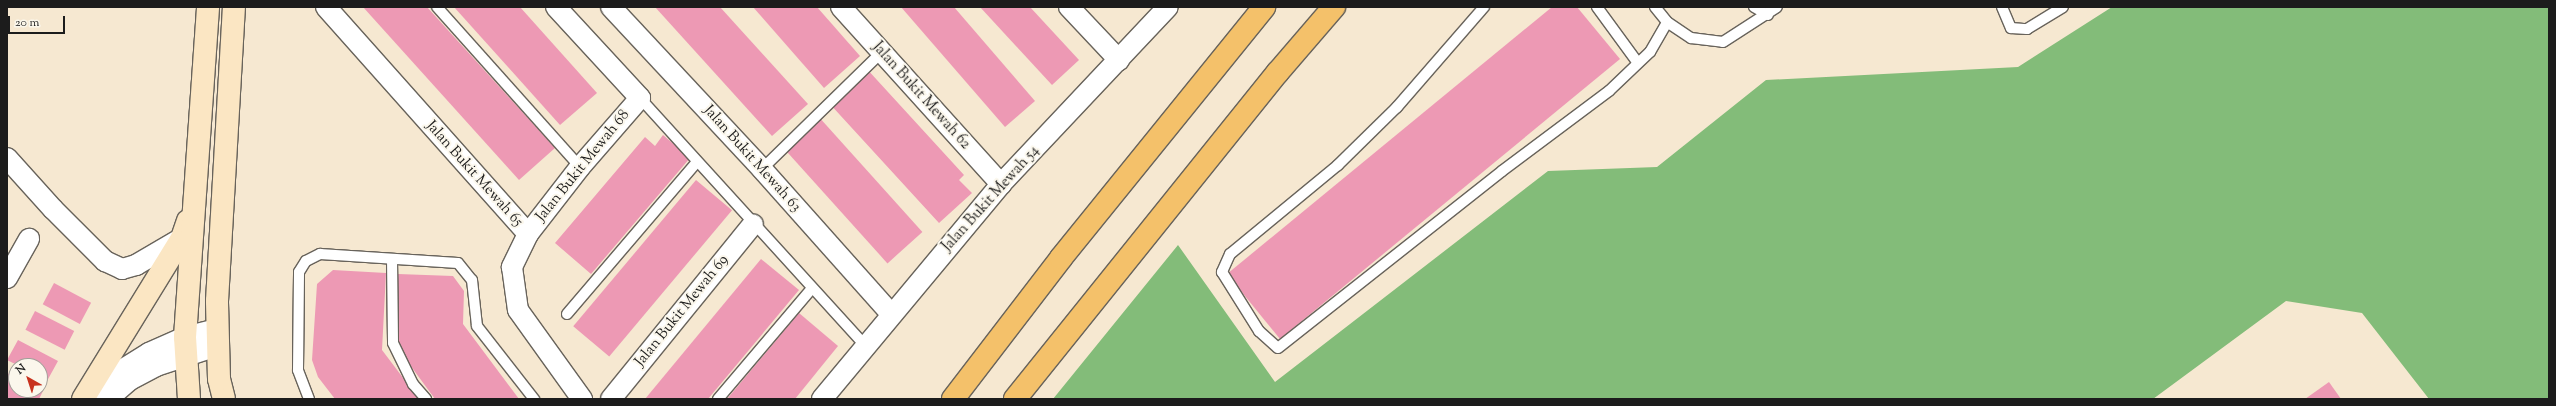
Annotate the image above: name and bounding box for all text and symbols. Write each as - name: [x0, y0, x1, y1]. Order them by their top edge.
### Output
- scale bar: [10, 8, 67, 34]
- text: 20 m: [15, 14, 39, 32]
- street label: Jalan Bukit Mewah 62: [868, 39, 974, 153]
- street label: Jalan Bukit Mewah 63: [699, 102, 805, 216]
- street label: Jalan Bukit Mewah 68: [532, 106, 634, 226]
- street label: Jalan Bukit Mewah 65: [422, 117, 526, 231]
- street label: Jalan Bukit Mewah 54: [939, 142, 1043, 256]
- street label: Jalan Bukit Mewah 69: [631, 252, 733, 370]
- north arrow: [8, 358, 48, 398]
- text: N: [13, 360, 30, 378]

